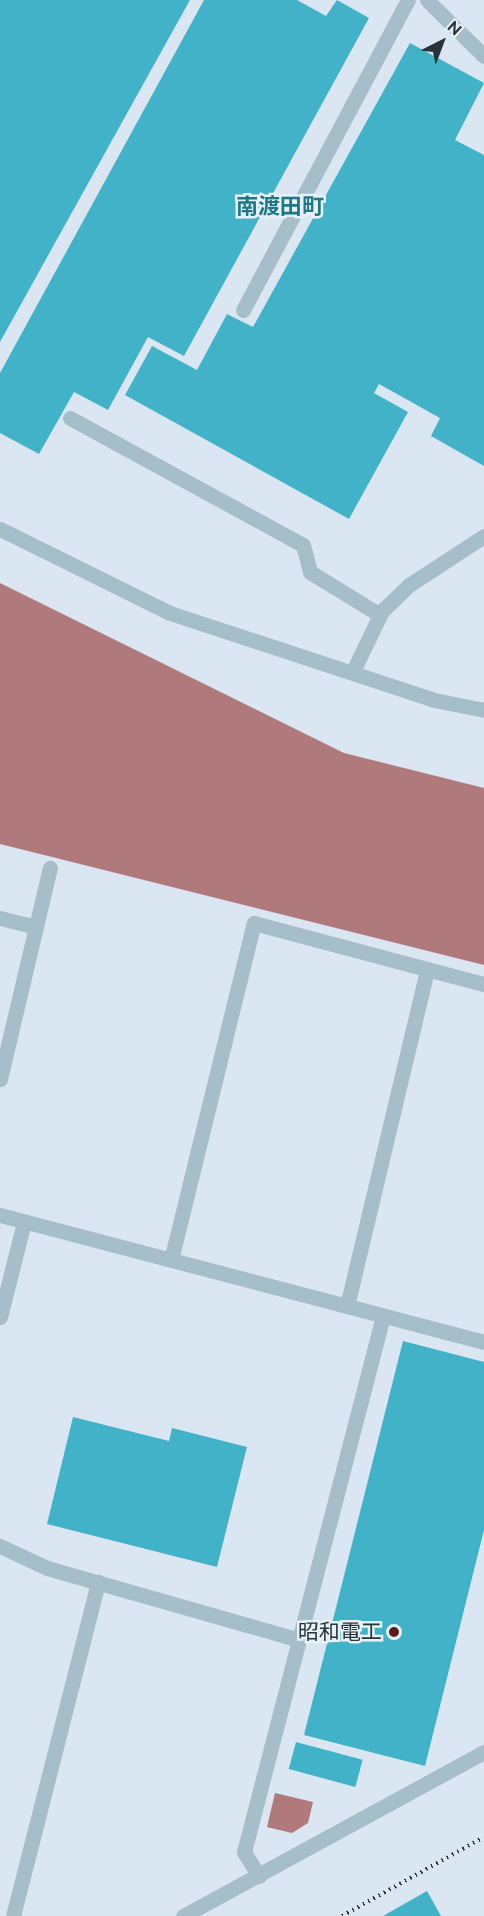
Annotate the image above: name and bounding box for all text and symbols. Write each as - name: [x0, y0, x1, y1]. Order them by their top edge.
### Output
- north arrow: [412, 12, 472, 72]
- text: N: [443, 17, 465, 39]
- district label: 南渡田町: [236, 194, 324, 220]
- place label: 昭和電工: [298, 1619, 382, 1645]
- marker: 昭和電工: [387, 1625, 401, 1639]

